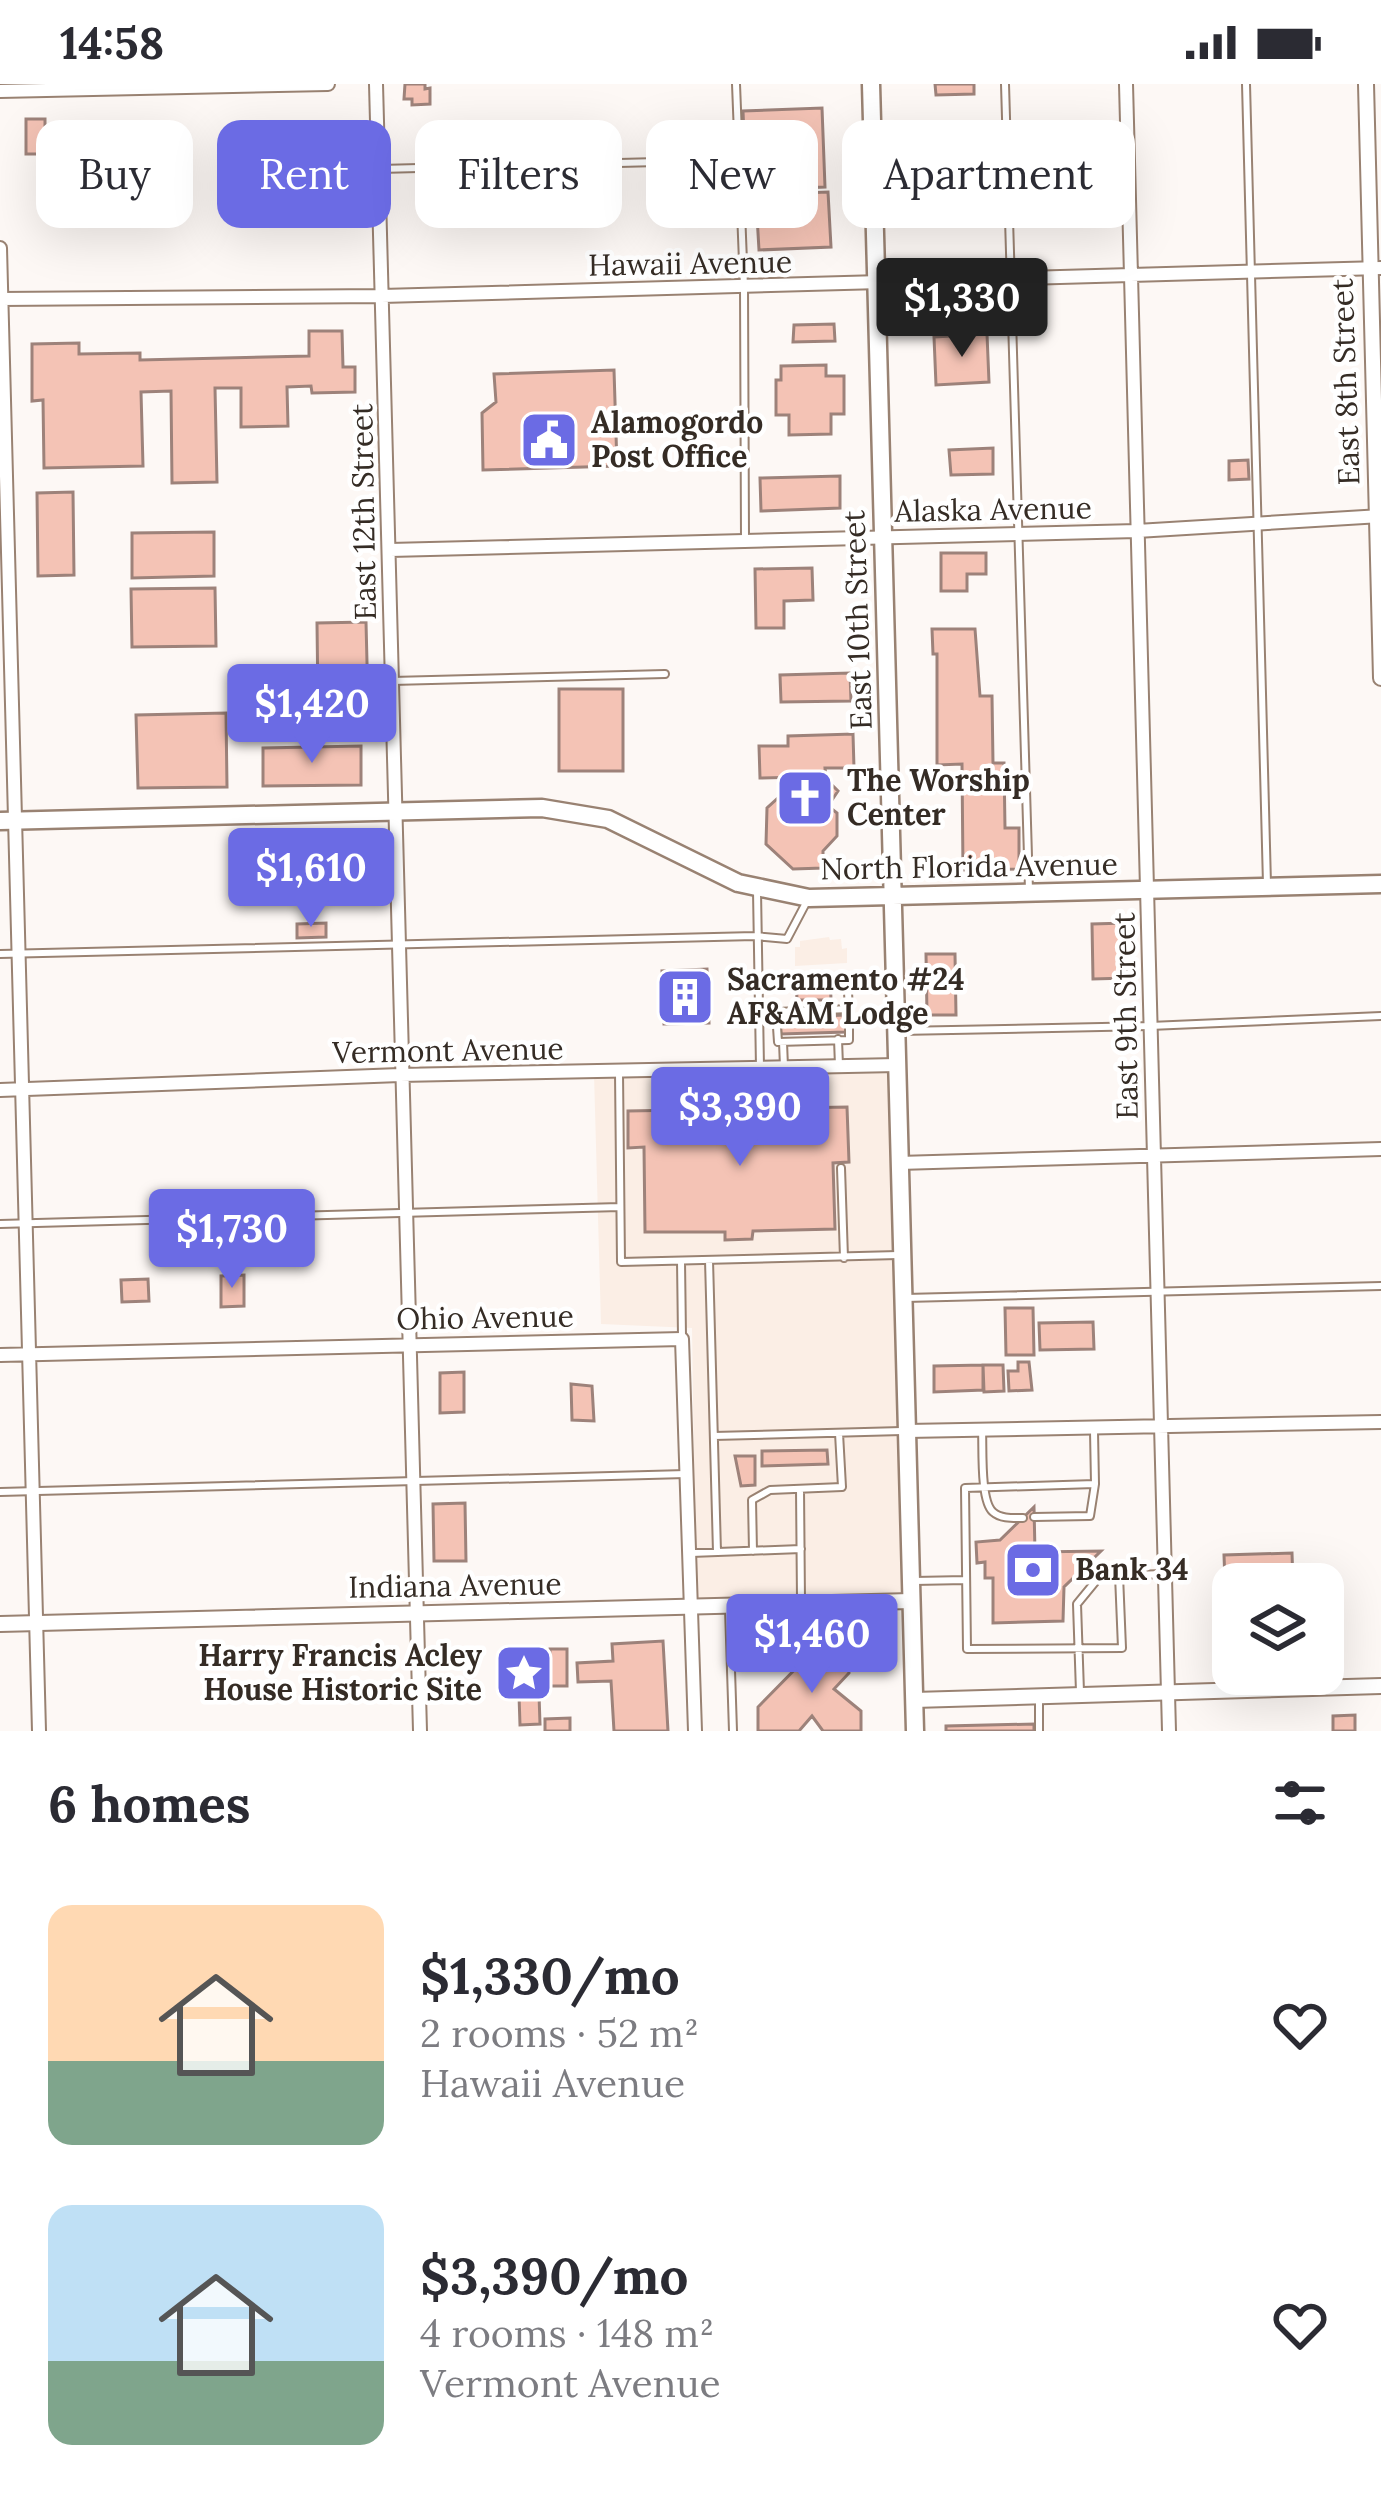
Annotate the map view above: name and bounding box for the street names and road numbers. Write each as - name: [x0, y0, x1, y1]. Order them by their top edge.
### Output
- street label: Hawaii Avenue: [588, 242, 792, 284]
- street label: East 8th Street: [1322, 278, 1368, 486]
- street label: East 12th Street: [342, 403, 384, 621]
- street label: Alaska Avenue: [893, 488, 1092, 530]
- street label: East 10th Street: [834, 509, 880, 730]
- street label: North Florida Avenue: [820, 844, 1118, 888]
- street label: East 9th Street: [1104, 912, 1146, 1120]
- street label: Vermont Avenue: [331, 1029, 564, 1071]
- street label: Ohio Avenue: [396, 1296, 574, 1338]
- street label: Indiana Avenue: [348, 1564, 562, 1606]

